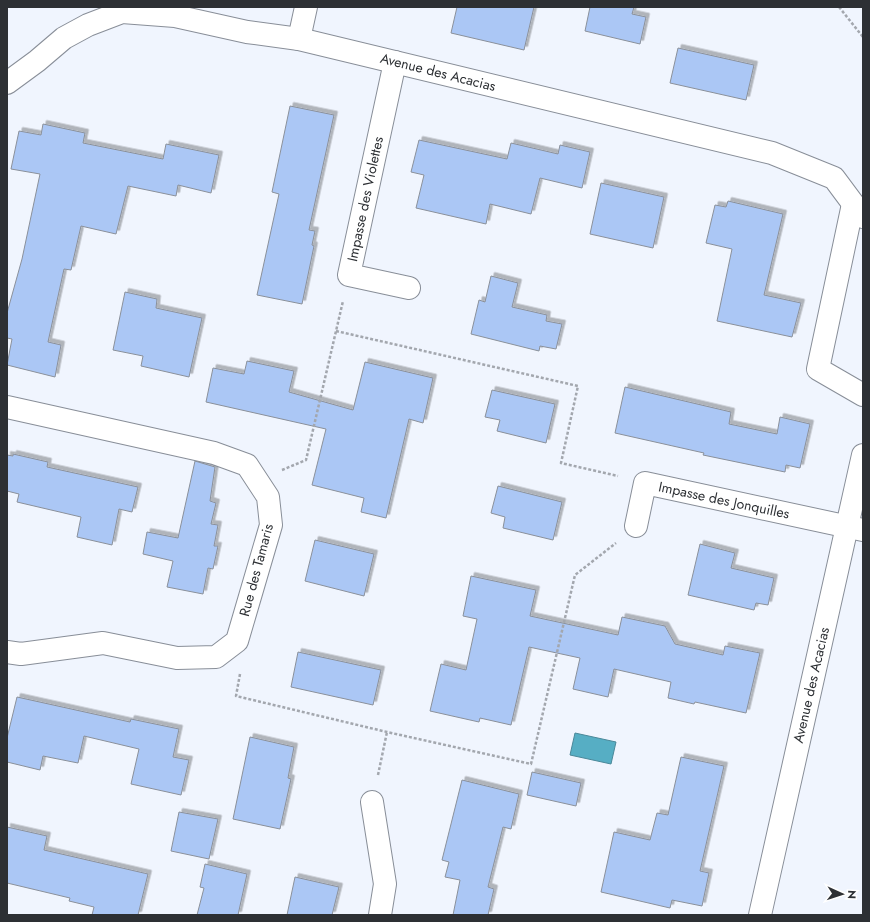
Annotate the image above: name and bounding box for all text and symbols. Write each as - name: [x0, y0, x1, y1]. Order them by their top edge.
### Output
- street label: Avenue des Acacias: [378, 48, 498, 96]
- street label: Impasse des Violettes: [342, 134, 388, 263]
- street label: Impasse des Jonquilles: [657, 476, 792, 524]
- street label: Rue des Tamaris: [234, 521, 278, 619]
- street label: Avenue des Acacias: [788, 625, 834, 745]
- north arrow: [822, 874, 862, 914]
- text: N: [844, 890, 860, 899]

